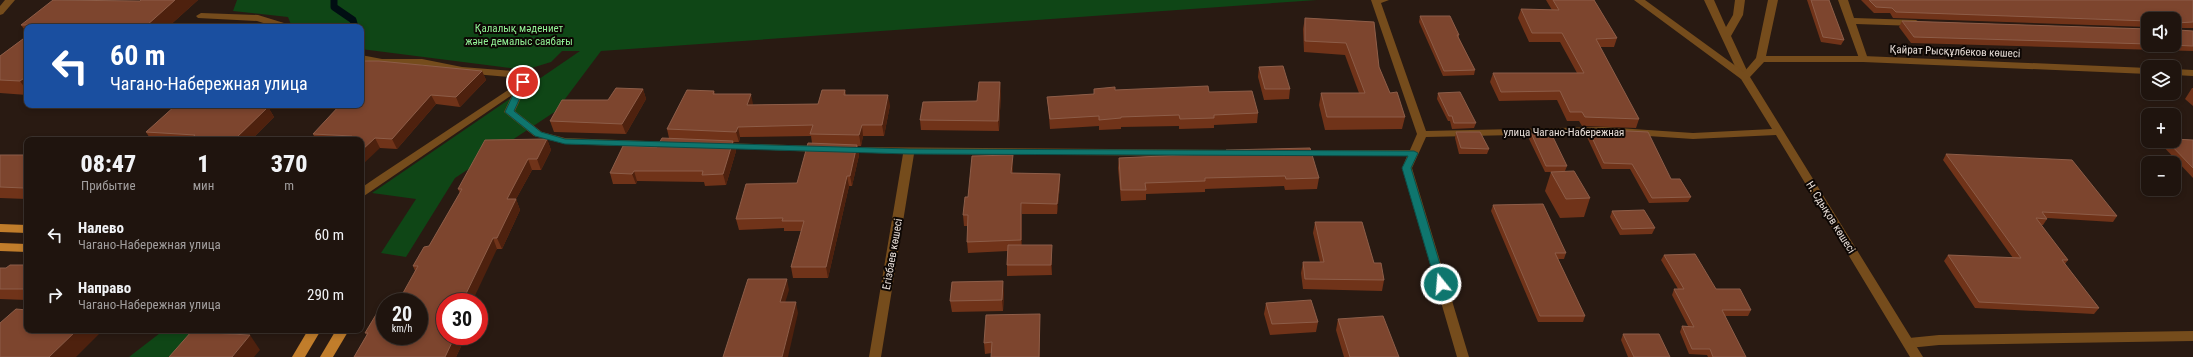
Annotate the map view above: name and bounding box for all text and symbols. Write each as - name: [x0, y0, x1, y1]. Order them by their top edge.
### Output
- map controls: [2141, 12, 2181, 196]
- button: sound: [2141, 12, 2181, 52]
- park label: Қалалық мәдениет және демалыс саябағы: [465, 22, 573, 48]
- text: 60 m: [110, 39, 166, 72]
- icon: left: [44, 40, 96, 92]
- street label: Қайрат Рысқұлбеков көшесі: [1889, 43, 2021, 60]
- button: layers: [2141, 60, 2181, 100]
- pin: [506, 65, 540, 99]
- icon: arrive: [512, 71, 534, 93]
- text: Чагано-Набережная улица: [110, 73, 308, 94]
- button: +: [2141, 108, 2181, 148]
- street label: улица Чагано-Набережная: [1504, 126, 1624, 139]
- text: 08:47: [81, 150, 136, 178]
- text: 1: [197, 150, 210, 178]
- text: 370: [271, 150, 307, 178]
- button: −: [2141, 156, 2181, 196]
- text: Прибытие: [81, 178, 136, 193]
- text: мин: [193, 178, 214, 193]
- text: m: [284, 178, 294, 193]
- street label: Н. Сдықов көшесі: [1803, 179, 1858, 256]
- street label: Егізбаев көшесі: [880, 218, 905, 291]
- text: Налево: [78, 219, 124, 237]
- icon: left: [44, 224, 66, 246]
- text: 60 m: [314, 226, 344, 244]
- text: Чагано-Набережная улица: [78, 237, 221, 252]
- position arrow: [1420, 263, 1462, 305]
- text: Направо: [78, 279, 131, 297]
- icon: right: [44, 284, 66, 306]
- text: 290 m: [307, 286, 344, 304]
- speed limit sign: 30: [436, 293, 488, 345]
- text: Чагано-Набережная улица: [78, 297, 221, 312]
- text: 20: [392, 302, 412, 326]
- text: km/h: [392, 323, 412, 334]

